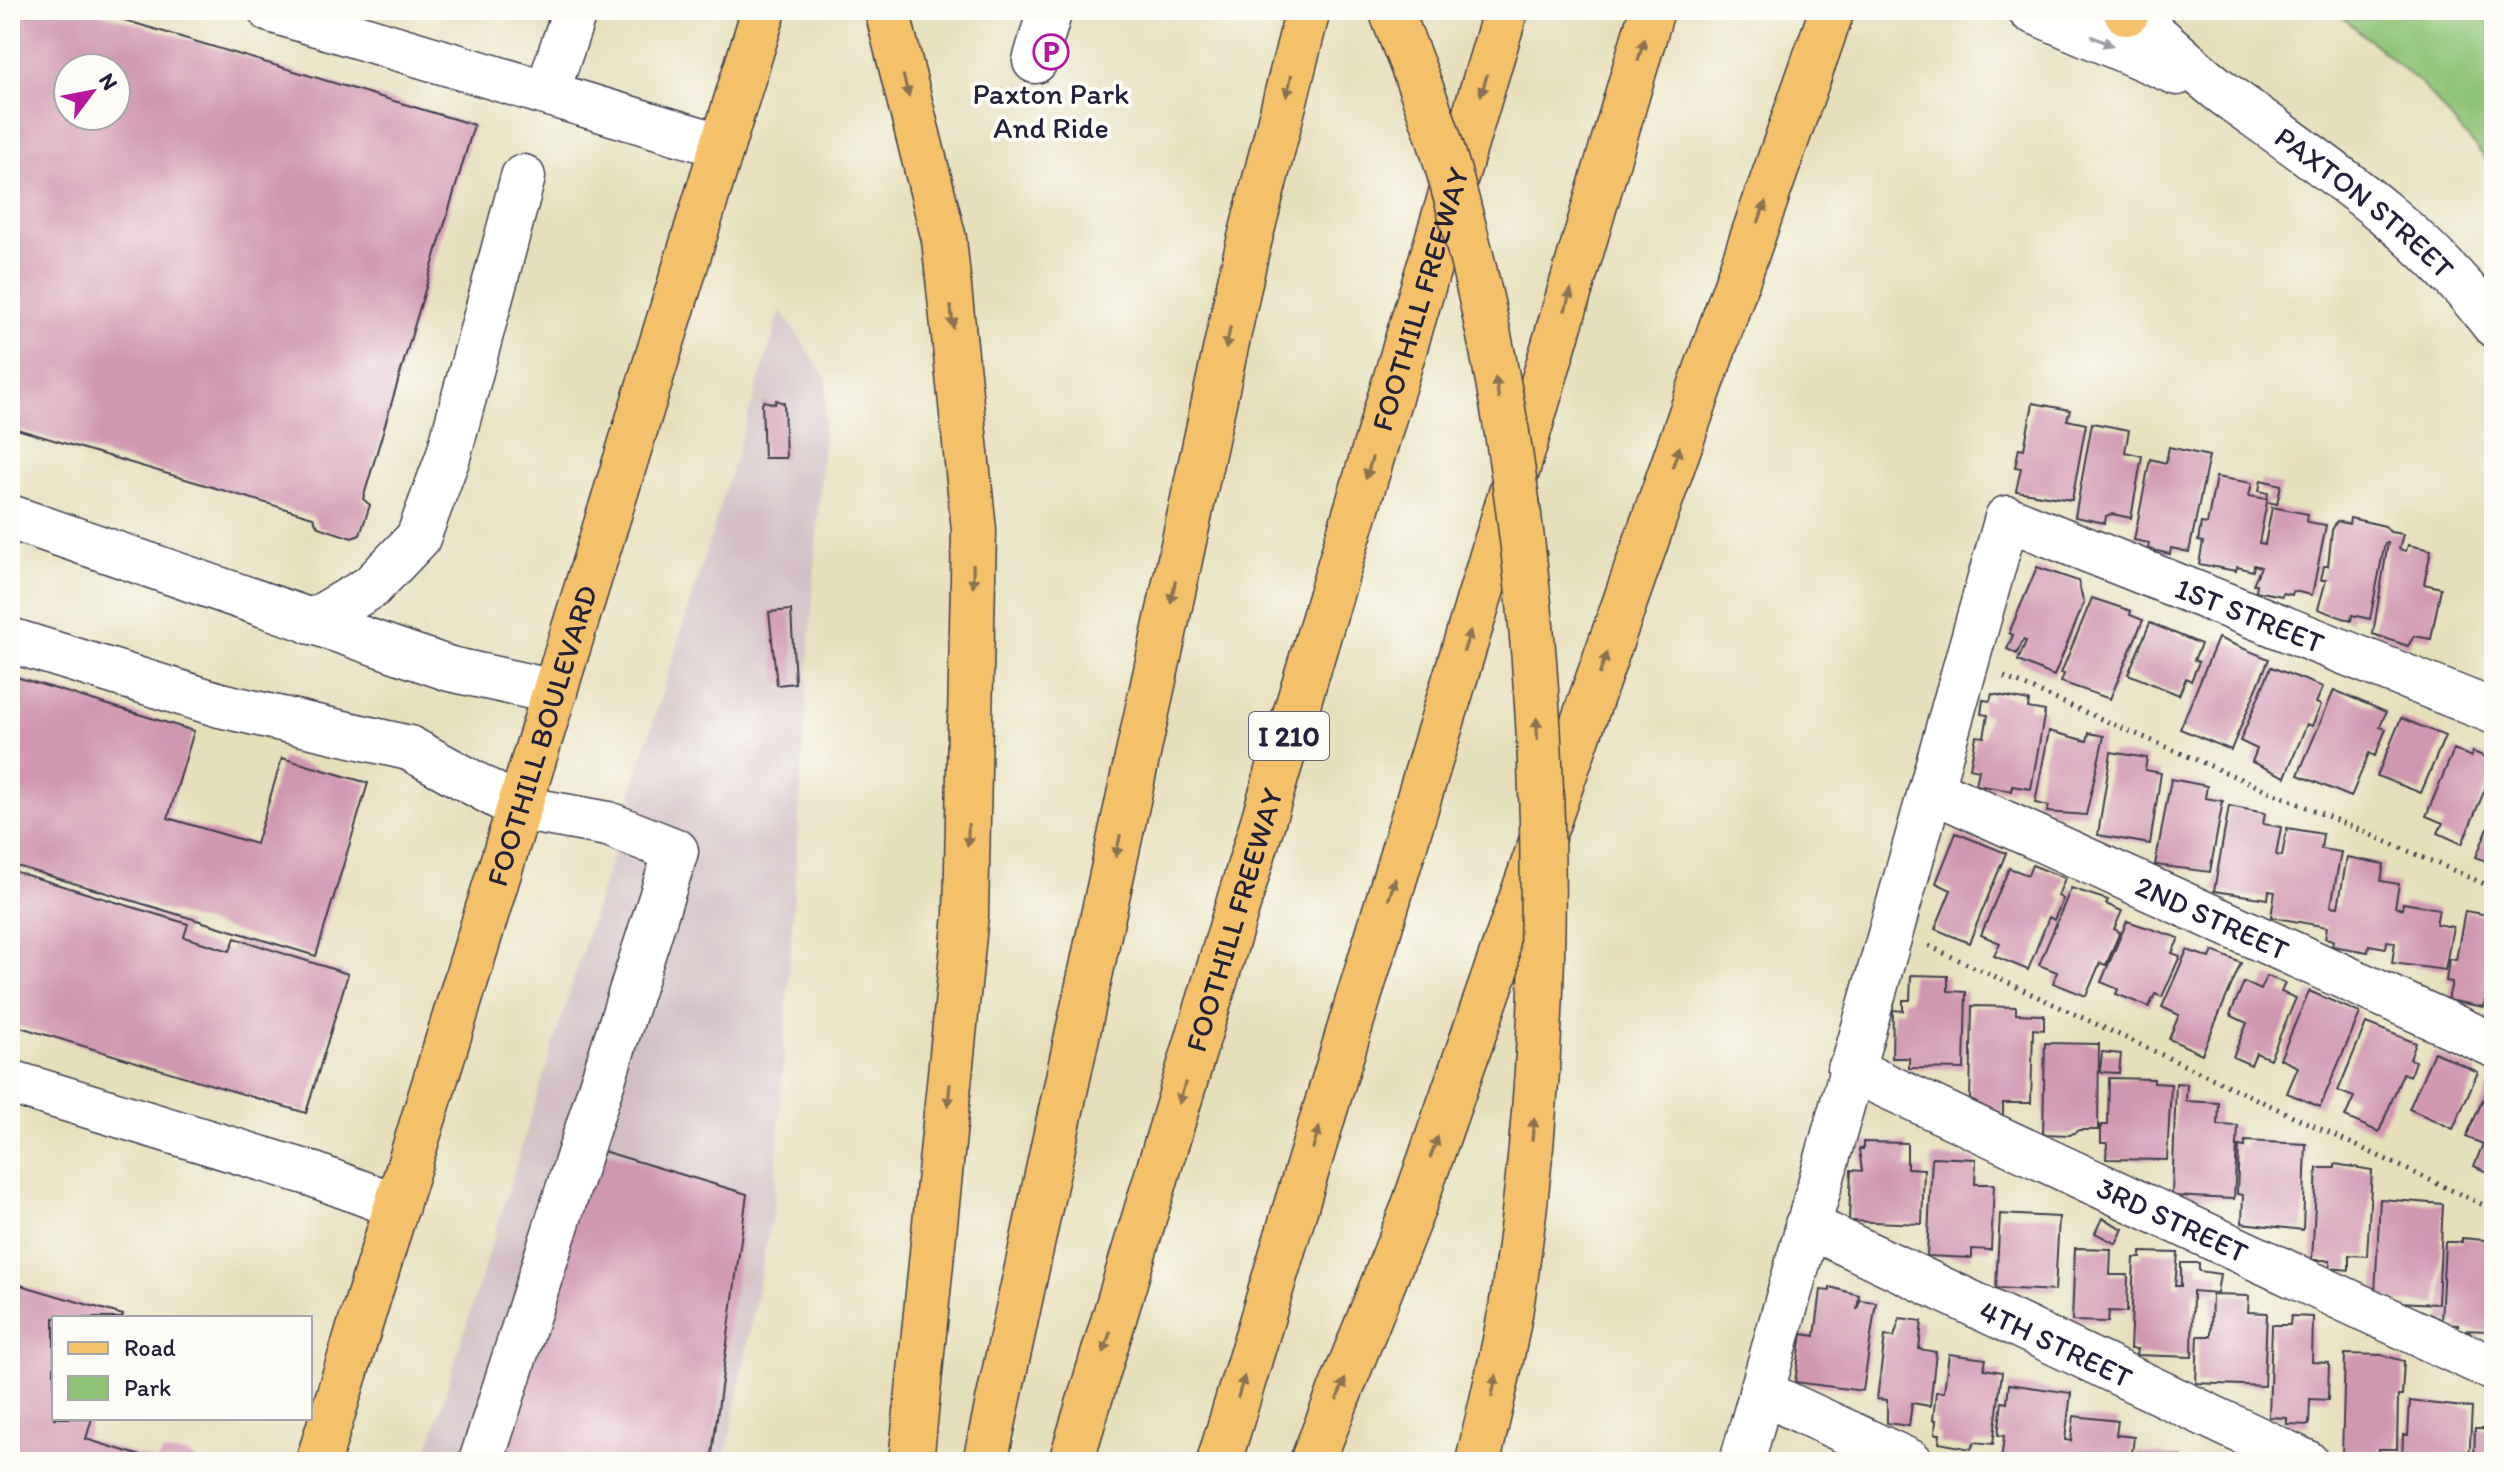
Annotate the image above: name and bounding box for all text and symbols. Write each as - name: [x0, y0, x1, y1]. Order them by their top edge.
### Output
- parking icon: Paxton Park And Ride: [1032, 33, 1070, 71]
- one-way arrow: [2090, 34, 2114, 47]
- one-way arrow: [1635, 38, 1648, 62]
- north arrow: [52, 52, 132, 132]
- text: N: [93, 68, 124, 95]
- one-way arrow: [900, 73, 913, 98]
- one-way arrow: [1282, 73, 1294, 98]
- one-way arrow: [1477, 73, 1490, 97]
- place label: Paxton Park And Ride: [973, 75, 1129, 146]
- street label: PAXTON STREET: [2268, 118, 2463, 286]
- street label: FOOTHILL FREEWAY: [1362, 163, 1476, 435]
- one-way arrow: [1756, 200, 1768, 224]
- one-way arrow: [1562, 287, 1575, 311]
- one-way arrow: [946, 305, 959, 330]
- one-way arrow: [1221, 326, 1234, 351]
- one-way arrow: [1490, 375, 1503, 400]
- one-way arrow: [1670, 445, 1682, 469]
- one-way arrow: [1362, 456, 1375, 480]
- one-way arrow: [967, 564, 979, 589]
- street label: 1ST STREET: [2170, 568, 2330, 661]
- one-way arrow: [1166, 580, 1179, 605]
- street label: FOOTHILL BOULEVARD: [478, 581, 605, 890]
- one-way arrow: [1461, 628, 1474, 652]
- one-way arrow: [1598, 651, 1610, 675]
- road number: I 210: [1249, 712, 1329, 760]
- one-way arrow: [1530, 716, 1543, 741]
- street label: FOOTHILL FREEWAY: [1177, 784, 1290, 1056]
- one-way arrow: [961, 823, 974, 848]
- one-way arrow: [1111, 834, 1123, 859]
- street label: 2ND STREET: [2130, 866, 2295, 968]
- one-way arrow: [1386, 877, 1398, 901]
- one-way arrow: [1175, 1081, 1188, 1105]
- one-way arrow: [942, 1083, 955, 1108]
- one-way arrow: [1526, 1116, 1539, 1141]
- one-way arrow: [1310, 1126, 1323, 1150]
- one-way arrow: [1428, 1135, 1441, 1159]
- street label: 3RD STREET: [2091, 1168, 2254, 1271]
- street label: 4TH STREET: [1974, 1291, 2139, 1396]
- legend: [52, 1316, 312, 1420]
- one-way arrow: [1100, 1330, 1113, 1354]
- text: Road: [124, 1333, 176, 1362]
- text: Park: [124, 1373, 171, 1402]
- one-way arrow: [1488, 1373, 1501, 1398]
- one-way arrow: [1235, 1375, 1248, 1399]
- one-way arrow: [1335, 1377, 1348, 1401]

